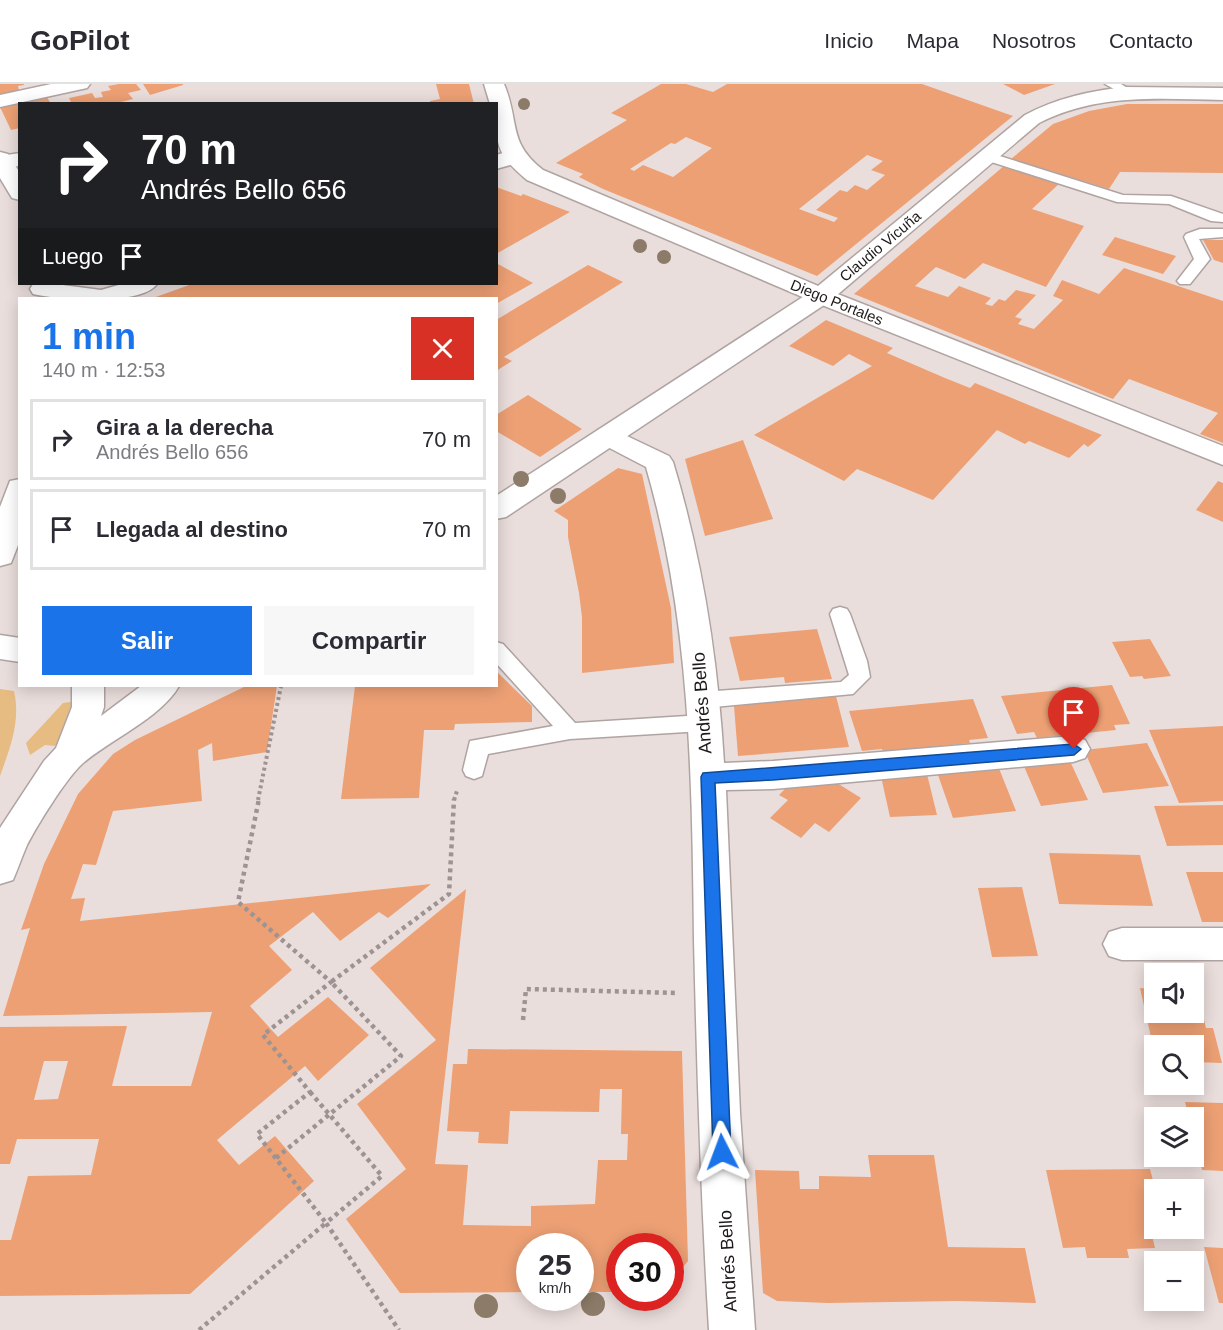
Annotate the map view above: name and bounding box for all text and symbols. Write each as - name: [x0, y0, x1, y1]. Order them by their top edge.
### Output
- text: GoPilot: [30, 25, 130, 56]
- text: Inicio: [824, 29, 873, 52]
- text: Mapa: [906, 29, 959, 52]
- text: Nosotros: [992, 29, 1076, 52]
- text: Contacto: [1109, 29, 1193, 52]
- icon: right: [42, 126, 120, 204]
- text: 70 m: [141, 126, 237, 173]
- text: Andrés Bello 656: [141, 175, 347, 205]
- street label: Claudio Vicuña: [836, 207, 925, 285]
- icon: arrive: [115, 240, 148, 273]
- text: Luego: [42, 244, 103, 269]
- street label: Diego Portales: [788, 276, 886, 328]
- text: 1 min: [42, 316, 136, 357]
- button: close: [411, 317, 474, 380]
- text: 140 m · 12:53: [42, 359, 165, 381]
- text: Gira a la derecha: [96, 415, 273, 440]
- icon: right: [45, 423, 78, 456]
- text: 70 m: [422, 427, 471, 452]
- text: Andrés Bello 656: [96, 441, 248, 463]
- icon: arrive: [45, 513, 78, 546]
- text: Llegada al destino: [96, 517, 288, 542]
- text: 70 m: [422, 517, 471, 542]
- button: Salir: [42, 606, 252, 675]
- button: Compartir: [264, 606, 474, 675]
- street label: Andrés Bello: [688, 651, 716, 755]
- pin: [1048, 687, 1099, 749]
- icon: arrive: [1057, 696, 1090, 729]
- map controls: [1144, 963, 1204, 1311]
- button: sound: [1144, 963, 1204, 1023]
- button: search: [1144, 1035, 1204, 1095]
- button: layers: [1144, 1107, 1204, 1167]
- position arrow: [690, 1120, 754, 1184]
- button: +: [1144, 1179, 1204, 1239]
- street label: Andrés Bello: [715, 1210, 741, 1312]
- speed limit sign: 30: [606, 1233, 684, 1311]
- text: 25: [538, 1248, 572, 1281]
- button: −: [1144, 1251, 1204, 1311]
- text: km/h: [539, 1279, 571, 1296]

